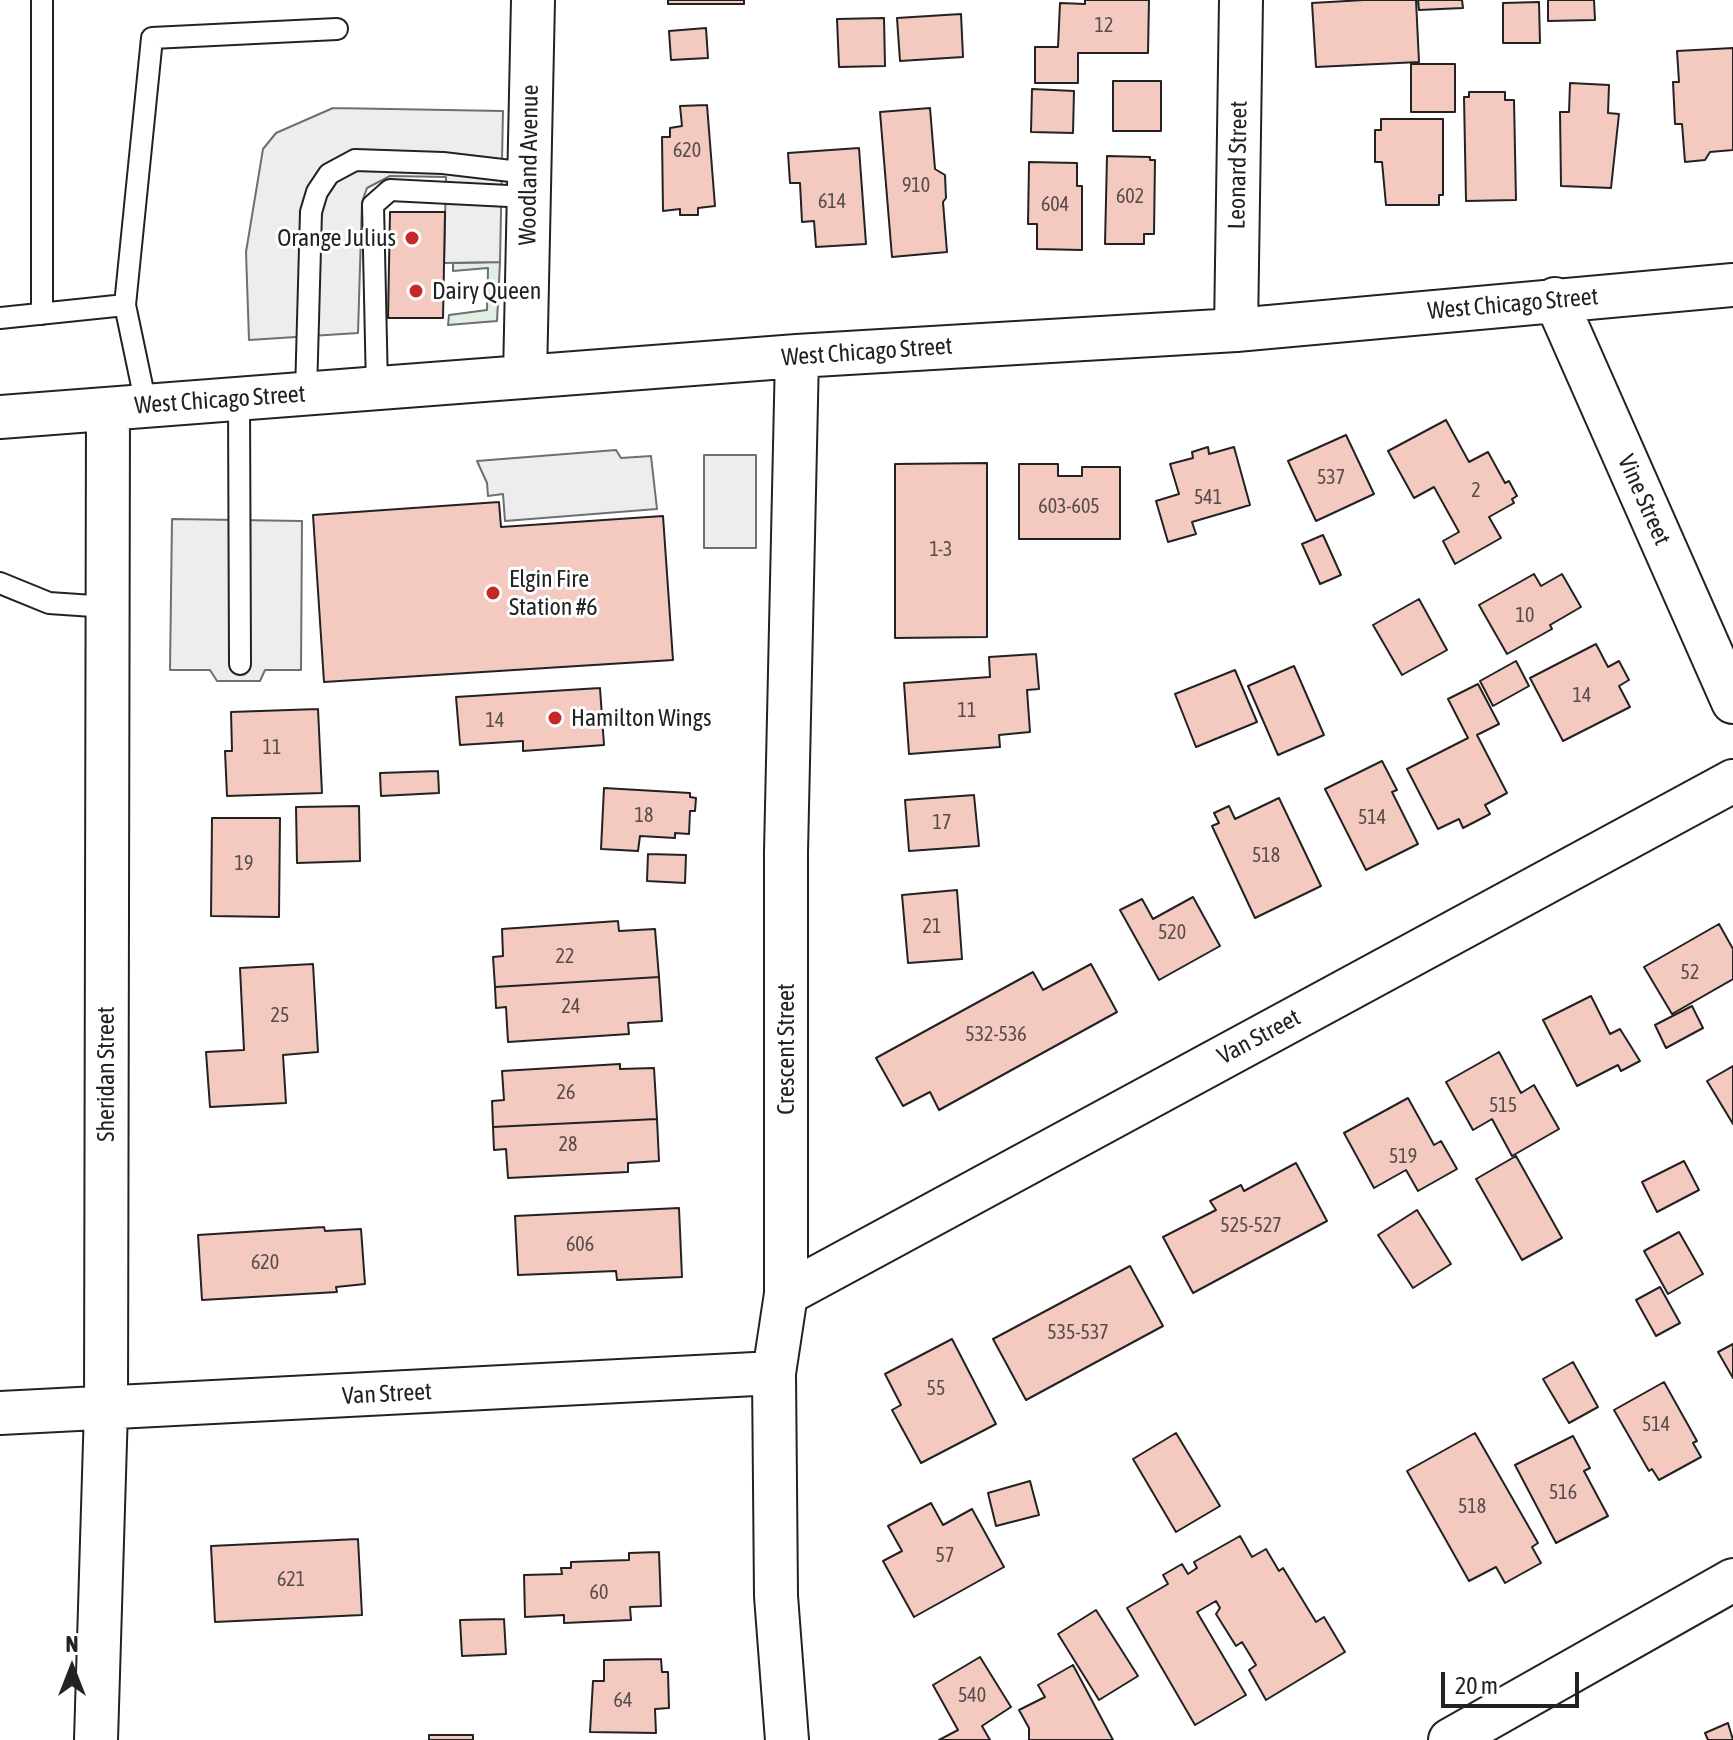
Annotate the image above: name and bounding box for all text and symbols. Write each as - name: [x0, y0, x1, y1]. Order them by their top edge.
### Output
- house number: 12: [1095, 14, 1113, 38]
- street label: Woodland Avenue: [513, 84, 545, 246]
- street label: Leonard Street: [1222, 100, 1254, 230]
- house number: 620: [673, 139, 701, 163]
- house number: 910: [902, 174, 930, 198]
- house number: 602: [1116, 185, 1144, 209]
- house number: 614: [818, 190, 846, 214]
- house number: 604: [1041, 193, 1069, 217]
- place label: Orange Julius: [277, 224, 396, 252]
- marker: Orange Julius: [403, 229, 421, 247]
- place label: Dairy Queen: [432, 277, 541, 305]
- marker: Dairy Queen: [407, 282, 425, 300]
- street label: West Chicago Street: [1426, 282, 1600, 326]
- street label: West Chicago Street: [781, 332, 953, 372]
- street label: West Chicago Street: [134, 380, 306, 420]
- street label: Vine Street: [1611, 450, 1677, 550]
- house number: 537: [1317, 466, 1345, 490]
- house number: 2: [1471, 479, 1481, 503]
- house number: 541: [1194, 486, 1222, 510]
- house number: 603-605: [1038, 495, 1100, 519]
- house number: 1-3: [930, 538, 952, 562]
- place label: Elgin Fire Station #6: [509, 565, 598, 621]
- marker: Elgin Fire Station #6: [484, 584, 502, 602]
- house number: 10: [1516, 604, 1534, 628]
- house number: 14: [1573, 684, 1591, 708]
- house number: 11: [958, 699, 976, 723]
- place label: Hamilton Wings: [571, 704, 711, 732]
- house number: 14: [486, 709, 504, 733]
- marker: Hamilton Wings: [546, 709, 564, 727]
- house number: 11: [263, 736, 281, 760]
- house number: 18: [635, 804, 653, 828]
- house number: 514: [1358, 806, 1386, 830]
- house number: 17: [933, 811, 951, 835]
- house number: 518: [1252, 844, 1280, 868]
- house number: 19: [235, 852, 253, 876]
- house number: 21: [923, 915, 941, 939]
- house number: 520: [1158, 921, 1186, 945]
- house number: 22: [556, 945, 574, 969]
- house number: 52: [1681, 961, 1699, 985]
- street label: Crescent Street: [772, 983, 800, 1115]
- house number: 24: [562, 995, 580, 1019]
- street label: Van Street: [1213, 1003, 1305, 1071]
- house number: 25: [271, 1004, 289, 1028]
- street label: Sheridan Street: [92, 1006, 120, 1142]
- house number: 532-536: [965, 1023, 1027, 1047]
- house number: 26: [557, 1081, 575, 1105]
- house number: 515: [1489, 1094, 1517, 1118]
- house number: 28: [559, 1133, 577, 1157]
- house number: 519: [1389, 1145, 1417, 1169]
- house number: 525-527: [1220, 1214, 1282, 1238]
- house number: 606: [566, 1233, 594, 1257]
- house number: 620: [251, 1251, 279, 1275]
- house number: 535-537: [1047, 1321, 1109, 1345]
- street label: Van Street: [341, 1377, 433, 1411]
- house number: 55: [927, 1377, 945, 1401]
- house number: 514: [1642, 1413, 1670, 1437]
- house number: 516: [1549, 1481, 1577, 1505]
- house number: 518: [1458, 1495, 1486, 1519]
- house number: 57: [936, 1544, 954, 1568]
- house number: 621: [277, 1568, 305, 1592]
- house number: 60: [590, 1581, 608, 1605]
- north arrow: [32, 1628, 112, 1708]
- text: N: [66, 1631, 78, 1657]
- scale bar: [1445, 1656, 1583, 1706]
- text: 20 m: [1455, 1672, 1498, 1699]
- house number: 540: [958, 1684, 986, 1708]
- house number: 64: [614, 1689, 632, 1713]

